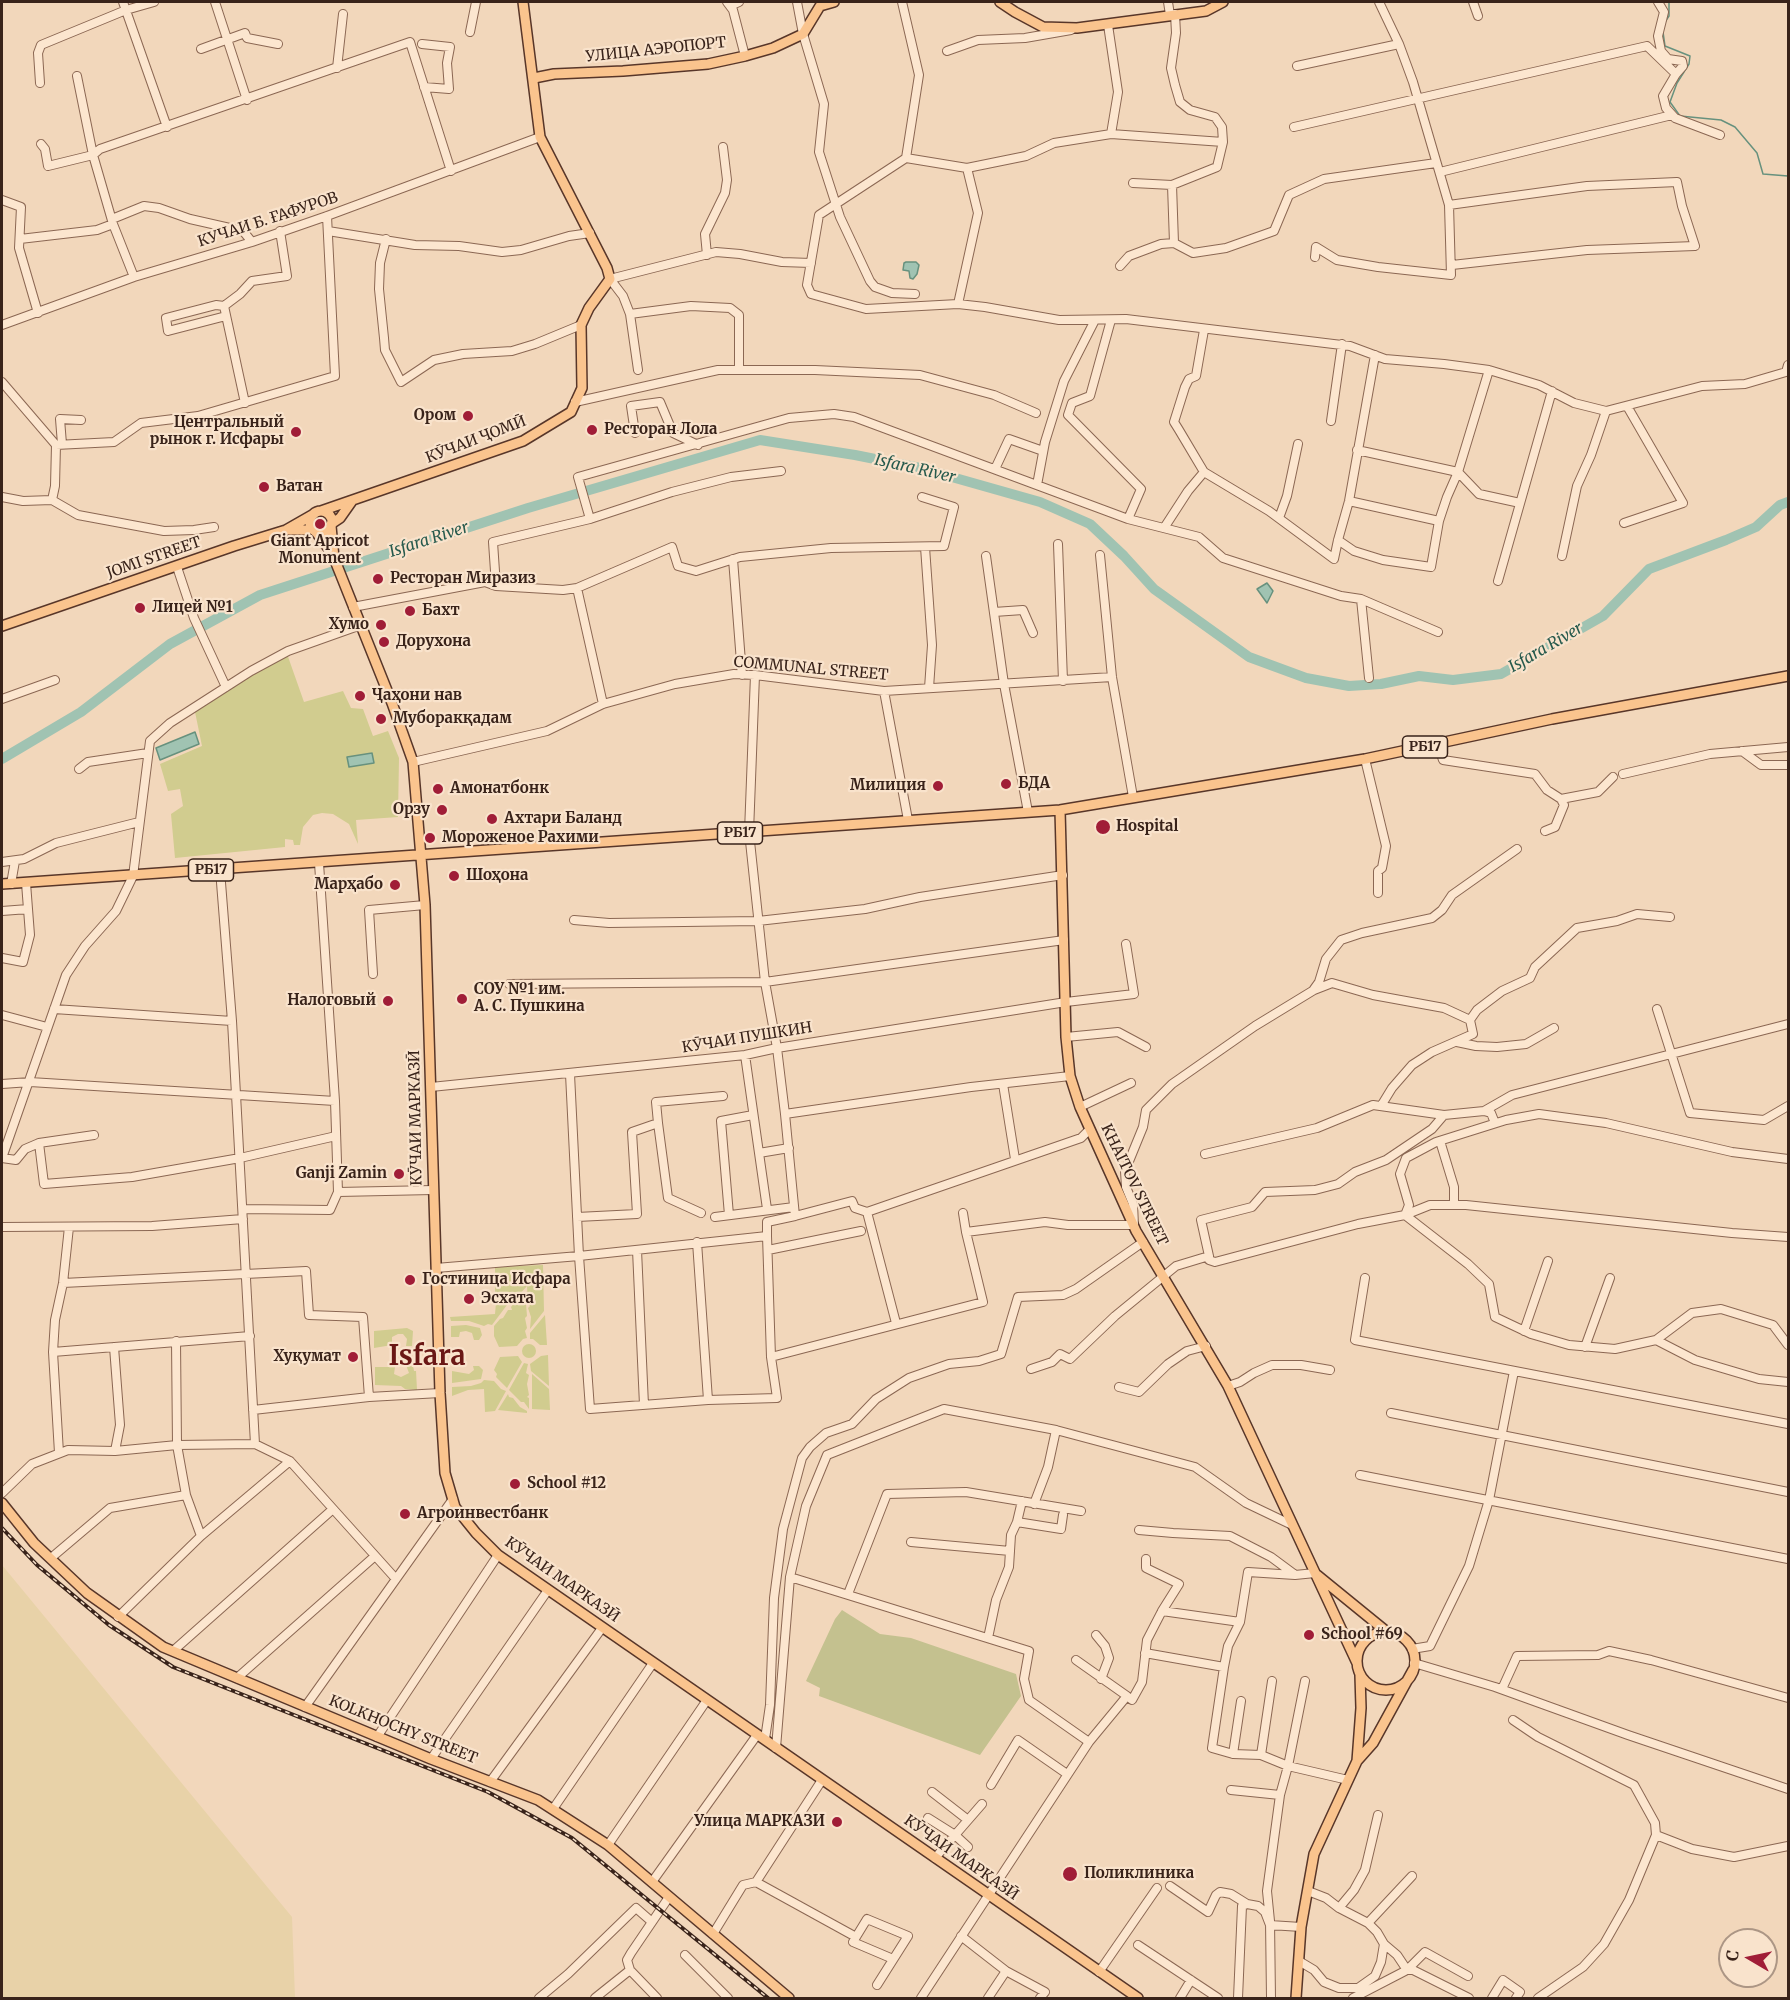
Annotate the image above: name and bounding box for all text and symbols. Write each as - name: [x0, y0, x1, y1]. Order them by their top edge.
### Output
- street label: УЛИЦА АЭРОПОРТ: [585, 34, 727, 66]
- street label: КУЧАИ Б. ҒАФУРОВ: [196, 189, 340, 251]
- place label: Ором: [414, 407, 456, 425]
- marker: Ором: [461, 409, 475, 423]
- street label: КӮЧАИ ҶОМӢ: [423, 413, 529, 467]
- place label: Центральный рынок г. Исфары: [150, 414, 284, 449]
- place label: Ресторан Лола: [604, 421, 717, 439]
- marker: Ресторан Лола: [585, 423, 599, 437]
- marker: Центральный рынок г. Исфары: [289, 425, 303, 439]
- water label: Isfara River: [873, 450, 957, 488]
- place label: Ватан: [276, 478, 323, 496]
- marker: Ватан: [257, 480, 271, 494]
- marker: Giant Apricot Monument: [313, 517, 327, 531]
- water label: Isfara River: [387, 518, 471, 562]
- street label: JOMI STREET: [104, 533, 204, 583]
- place label: Giant Apricot Monument: [271, 533, 369, 568]
- place label: Ресторан Миразиз: [390, 570, 536, 588]
- marker: Ресторан Миразиз: [371, 572, 385, 586]
- place label: Лицей №1: [152, 599, 233, 617]
- marker: Лицей №1: [133, 601, 147, 615]
- place label: Бахт: [422, 602, 460, 620]
- marker: Бахт: [403, 604, 417, 618]
- place label: Хумо: [329, 616, 369, 634]
- marker: Хумо: [374, 618, 388, 632]
- water label: Isfara River: [1506, 619, 1586, 677]
- place label: Дорухона: [396, 633, 471, 651]
- marker: Дорухона: [377, 635, 391, 649]
- street label: COMMUNAL STREET: [733, 653, 889, 685]
- place label: Ҷаҳони нав: [372, 687, 462, 705]
- marker: Ҷаҳони нав: [353, 689, 367, 703]
- place label: Муборакқадам: [393, 710, 512, 728]
- marker: Муборакқадам: [374, 712, 388, 726]
- road number: РБ17: [1402, 736, 1448, 758]
- place label: БДА: [1018, 775, 1050, 793]
- place label: Милиция: [850, 777, 926, 795]
- marker: БДА: [999, 777, 1013, 791]
- marker: Милиция: [931, 779, 945, 793]
- place label: Амонатбонк: [450, 780, 549, 798]
- marker: Амонатбонк: [431, 782, 445, 796]
- place label: Орзу: [393, 801, 430, 819]
- marker: Орзу: [435, 803, 449, 817]
- place label: Ахтари Баланд: [504, 810, 622, 828]
- marker: Ахтари Баланд: [485, 812, 499, 826]
- marker: Hospital: [1094, 818, 1112, 836]
- place label: Hospital: [1116, 818, 1178, 836]
- road number: РБ17: [718, 822, 762, 844]
- place label: Мороженое Рахими: [442, 829, 599, 847]
- marker: Мороженое Рахими: [423, 831, 437, 845]
- road number: РБ17: [188, 859, 234, 881]
- place label: Шоҳона: [466, 867, 528, 885]
- marker: Шоҳона: [447, 869, 461, 883]
- place label: Марҳабо: [314, 876, 383, 894]
- marker: Марҳабо: [388, 878, 402, 892]
- place label: СОУ №1 им. А. С. Пушкина: [474, 981, 585, 1016]
- place label: Налоговый: [287, 992, 376, 1010]
- marker: СОУ №1 им. А. С. Пушкина: [455, 992, 469, 1006]
- marker: Налоговый: [381, 994, 395, 1008]
- street label: КӮЧАИ ПУШКИН: [681, 1019, 813, 1057]
- street label: КӮЧАИ МАРКАЗӢ: [406, 1050, 426, 1186]
- street label: KHAITOV STREET: [1097, 1121, 1171, 1249]
- place label: Ganji Zamin: [296, 1165, 387, 1183]
- marker: Ganji Zamin: [392, 1167, 406, 1181]
- place label: Гостиница Исфара: [422, 1271, 571, 1289]
- marker: Гостиница Исфара: [403, 1273, 417, 1287]
- place label: Эсхата: [481, 1290, 534, 1308]
- marker: Эсхата: [462, 1292, 476, 1306]
- district label: Isfara: [388, 1341, 466, 1373]
- place label: Хуқумат: [274, 1348, 341, 1366]
- marker: Хуқумат: [346, 1350, 360, 1364]
- place label: School #12: [527, 1475, 606, 1493]
- marker: School #12: [508, 1477, 522, 1491]
- place label: Агроинвестбанк: [417, 1505, 548, 1523]
- marker: Агроинвестбанк: [398, 1507, 412, 1521]
- street label: КӮЧАИ МАРКАЗӢ: [501, 1534, 623, 1626]
- place label: School #69: [1321, 1626, 1403, 1644]
- marker: School #69: [1302, 1628, 1316, 1642]
- street label: KOLKHOCHY STREET: [326, 1692, 480, 1768]
- street label: КӮЧАИ МАРКАЗӢ: [900, 1812, 1022, 1904]
- place label: Улица МАРКАЗИ: [694, 1813, 825, 1831]
- marker: Улица МАРКАЗИ: [830, 1815, 844, 1829]
- marker: Поликлиника: [1061, 1865, 1079, 1883]
- place label: Поликлиника: [1084, 1865, 1194, 1883]
- north arrow: [1718, 1928, 1778, 1988]
- text: С: [1721, 1949, 1743, 1962]

